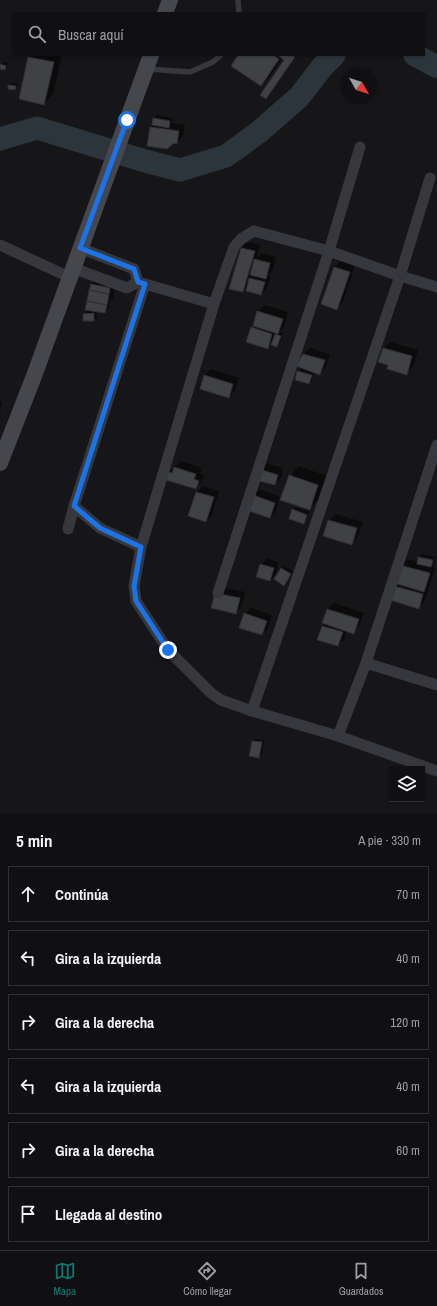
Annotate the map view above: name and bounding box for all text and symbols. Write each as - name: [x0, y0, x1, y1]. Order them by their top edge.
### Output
- search box: [12, 12, 425, 56]
- icon: search: [26, 23, 48, 45]
- text: Buscar aquí: [58, 24, 124, 45]
- north arrow: [341, 68, 377, 104]
- route start: [118, 111, 136, 129]
- route end: [159, 641, 177, 659]
- map controls: [389, 766, 425, 802]
- button: layers: [389, 766, 425, 802]
- text: 5 min: [16, 829, 52, 852]
- text: A pie · 330 m: [358, 832, 421, 849]
- icon: ahead: [17, 883, 39, 905]
- text: Continúa: [55, 884, 108, 905]
- text: 70 m: [396, 886, 420, 903]
- icon: left: [17, 947, 39, 969]
- text: Gira a la izquierda: [55, 948, 161, 969]
- text: 40 m: [396, 950, 420, 967]
- icon: right: [17, 1011, 39, 1033]
- text: Gira a la derecha: [55, 1012, 154, 1033]
- text: 120 m: [390, 1014, 420, 1031]
- icon: left: [17, 1075, 39, 1097]
- text: Gira a la izquierda: [55, 1076, 161, 1097]
- text: 40 m: [396, 1078, 420, 1095]
- icon: right: [17, 1139, 39, 1161]
- text: Gira a la derecha: [55, 1140, 154, 1161]
- text: 60 m: [396, 1142, 420, 1159]
- icon: arrive: [17, 1203, 39, 1225]
- text: Llegada al destino: [55, 1204, 162, 1225]
- tab: Mapa: [54, 1260, 76, 1298]
- tab: Cómo llegar: [183, 1260, 232, 1298]
- tab: Guardados: [339, 1260, 383, 1298]

